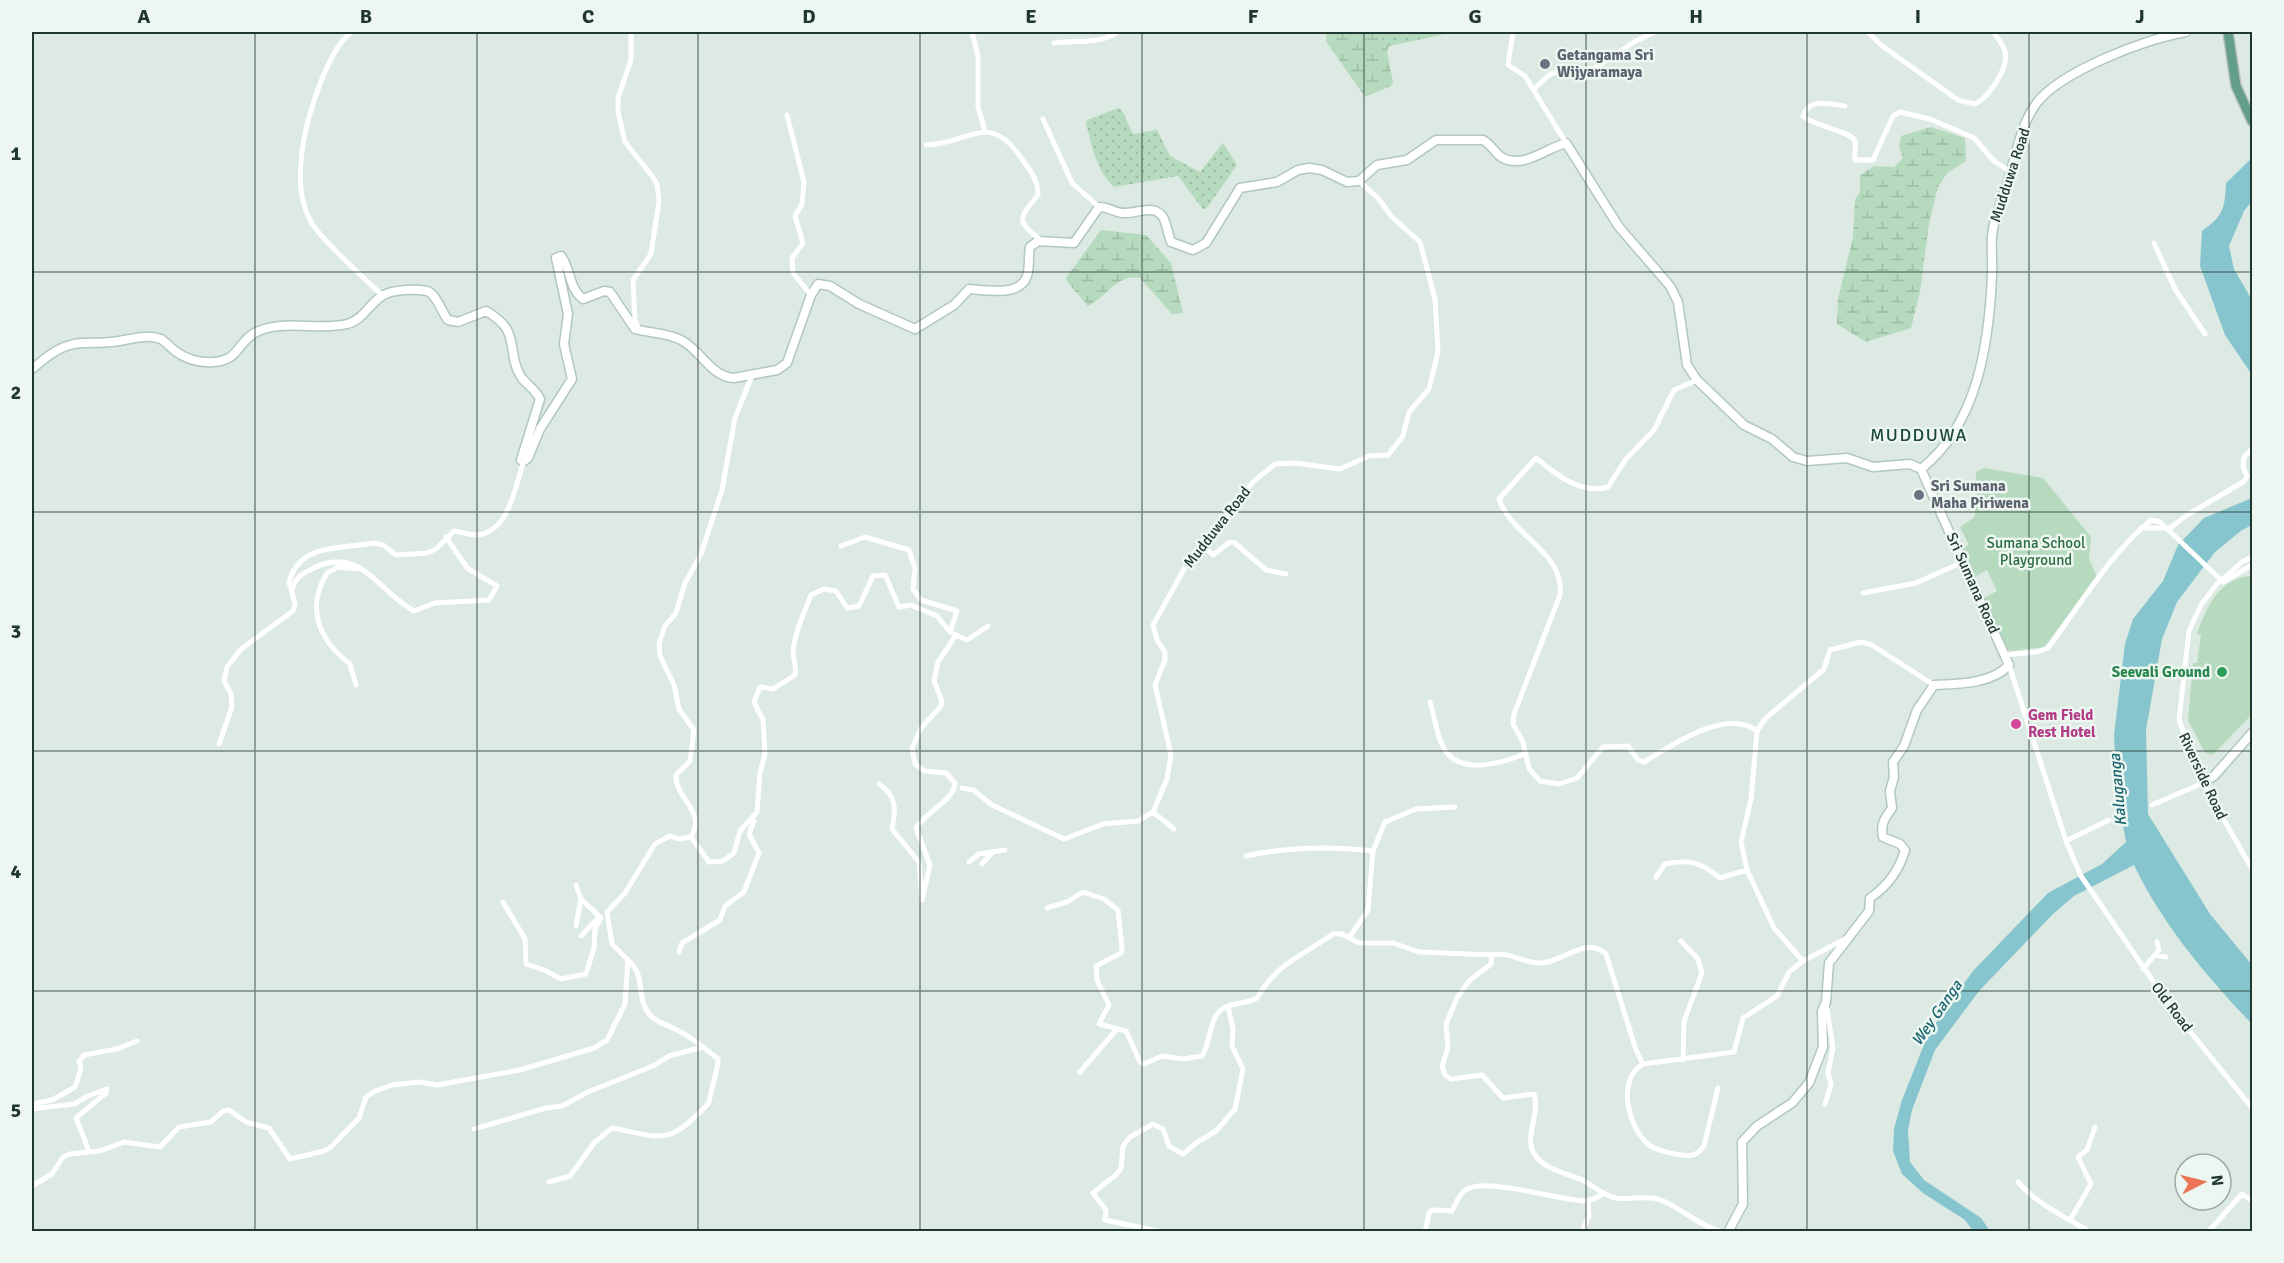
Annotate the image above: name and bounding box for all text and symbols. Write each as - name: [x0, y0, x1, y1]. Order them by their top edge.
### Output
- text: A: [138, 4, 151, 29]
- text: B: [360, 4, 372, 29]
- text: C: [582, 4, 594, 29]
- text: D: [802, 4, 816, 29]
- text: E: [1025, 4, 1037, 29]
- text: F: [1248, 4, 1259, 29]
- text: G: [1468, 4, 1482, 29]
- text: H: [1689, 4, 1703, 29]
- text: I: [1915, 4, 1921, 29]
- text: J: [2135, 4, 2145, 29]
- place label: Getangama Sri Wijyaramaya: [1557, 46, 1654, 81]
- marker: Getangama Sri Wijyaramaya: [1538, 57, 1552, 71]
- street label: Mudduwa Road: [1986, 126, 2034, 224]
- text: 1: [11, 141, 22, 166]
- text: 2: [11, 380, 21, 405]
- district label: MUDDUWA: [1870, 424, 1968, 446]
- place label: Sri Sumana Maha Piriwena: [1931, 477, 2029, 512]
- street label: Mudduwa Road: [1180, 483, 1254, 571]
- marker: Sri Sumana Maha Piriwena: [1912, 488, 1926, 502]
- street label: Sri Sumana Road: [1943, 530, 2003, 636]
- park label: Sumana School Playground: [1987, 534, 2085, 569]
- text: 3: [11, 619, 21, 644]
- place label: Seevali Ground: [2112, 663, 2210, 681]
- marker: Seevali Ground: [2215, 665, 2229, 679]
- place label: Gem Field Rest Hotel: [2028, 706, 2096, 741]
- marker: Gem Field Rest Hotel: [2009, 717, 2023, 731]
- street label: Riverside Road: [2175, 730, 2231, 822]
- water label: Kaluganga: [2105, 752, 2131, 827]
- text: 4: [11, 859, 22, 884]
- water label: Wey Ganga: [1907, 976, 1967, 1050]
- street label: Old Road: [2147, 979, 2197, 1035]
- text: 5: [11, 1098, 21, 1123]
- north arrow: [2173, 1152, 2233, 1212]
- text: N: [2206, 1174, 2227, 1187]

